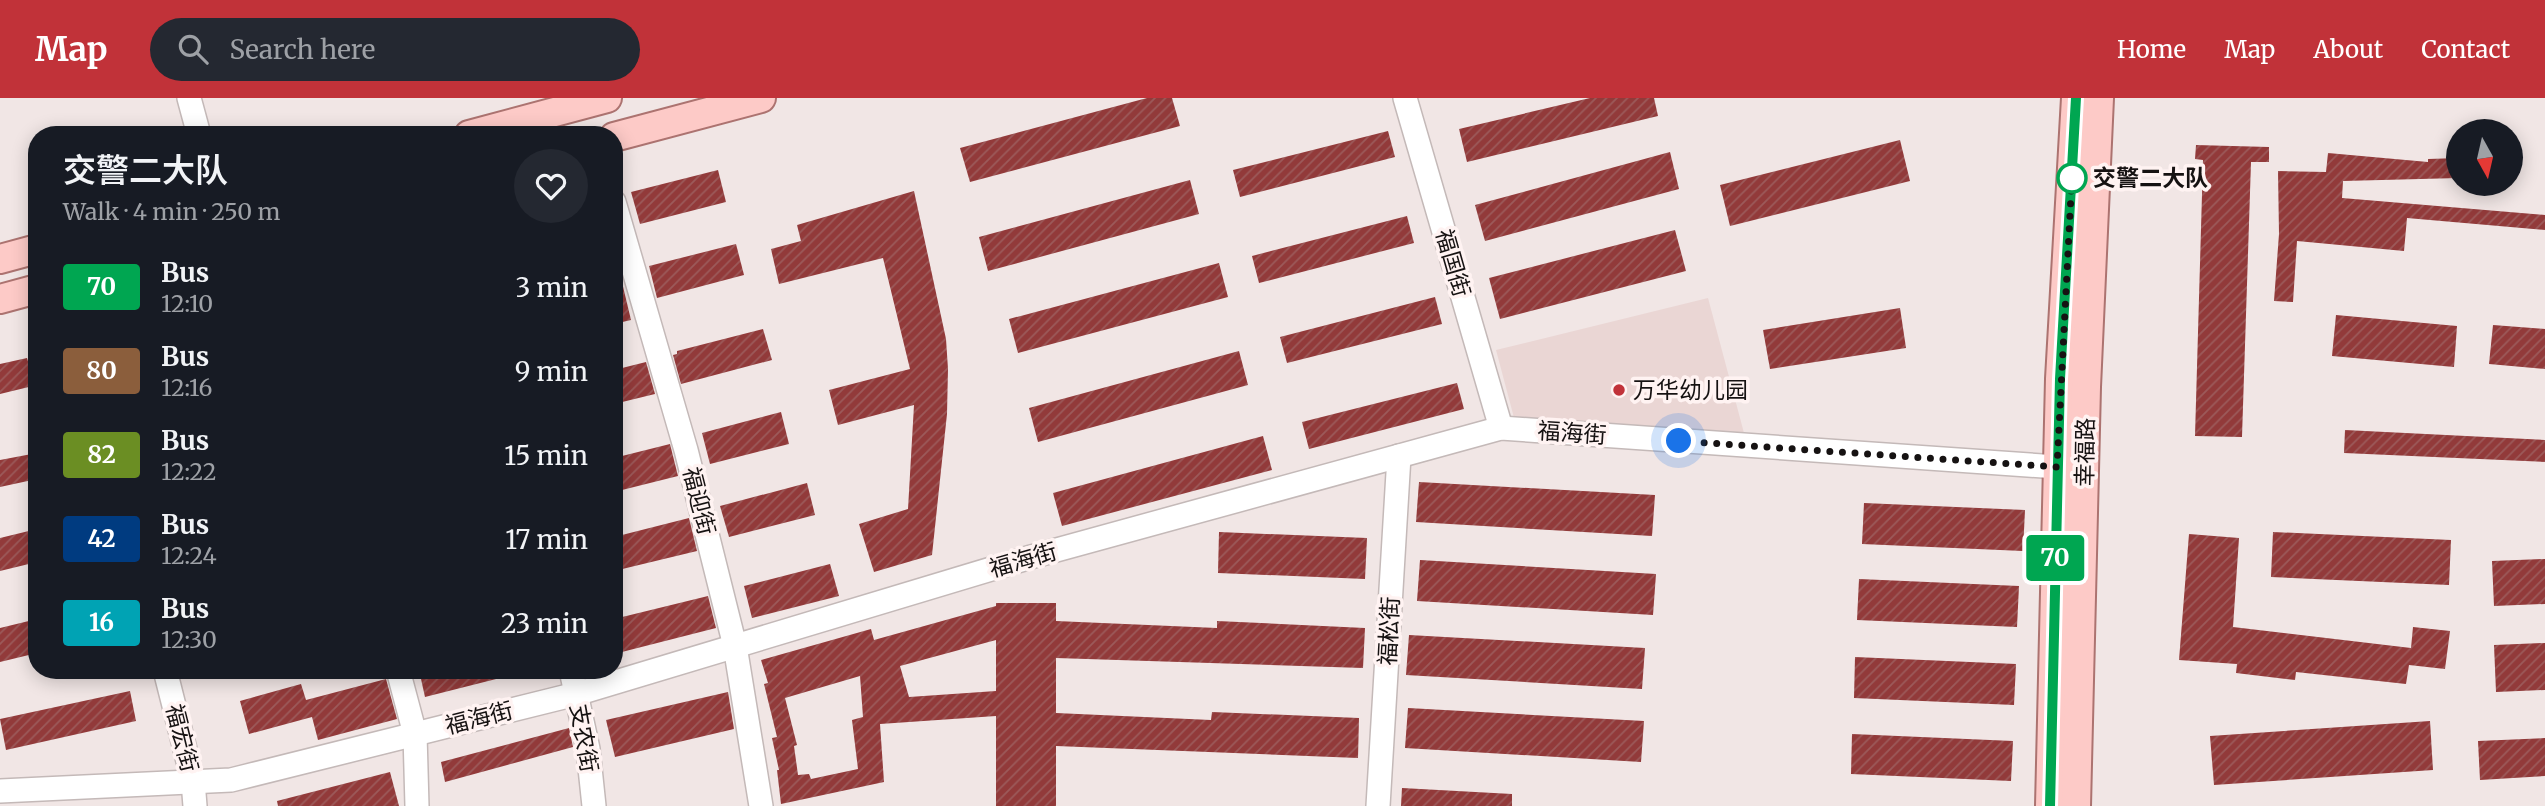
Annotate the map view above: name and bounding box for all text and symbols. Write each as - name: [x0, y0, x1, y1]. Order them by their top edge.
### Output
- search box: [150, 18, 640, 81]
- text: Map: [35, 29, 108, 70]
- icon: search: [174, 30, 212, 68]
- text: Search here: [230, 33, 375, 66]
- text: Home: [2117, 34, 2186, 65]
- text: Map: [2224, 34, 2275, 65]
- text: About: [2313, 34, 2383, 65]
- text: Contact: [2421, 34, 2510, 65]
- north arrow: [2446, 119, 2524, 196]
- map controls: [2446, 119, 2523, 196]
- button: heart: [514, 149, 588, 223]
- text: 交警二大队: [63, 150, 228, 191]
- marker: 交警二大队: [2057, 163, 2087, 193]
- place label: 交警二大队: [2093, 163, 2208, 192]
- text: Walk · 4 min · 250 m: [63, 197, 280, 226]
- street label: 福国街: [1430, 226, 1477, 300]
- text: Bus: [161, 256, 209, 289]
- text: 70: [87, 271, 116, 302]
- text: 3 min: [516, 271, 588, 304]
- text: 12:10: [161, 289, 213, 318]
- text: Bus: [161, 340, 209, 373]
- text: 80: [86, 355, 117, 386]
- text: 9 min: [515, 355, 588, 388]
- text: 12:16: [161, 373, 212, 402]
- place label: 万华幼儿园: [1633, 375, 1748, 404]
- marker: 万华幼儿园: [1611, 382, 1627, 398]
- street label: 福海街: [1537, 416, 1607, 449]
- street label: 幸福路: [2069, 417, 2100, 487]
- your location: [1661, 423, 1696, 458]
- text: Bus: [161, 424, 209, 457]
- text: 82: [87, 439, 116, 470]
- text: 15 min: [504, 439, 588, 472]
- text: 12:22: [161, 457, 216, 486]
- street label: 福迎街: [677, 464, 722, 538]
- text: Bus: [161, 508, 209, 541]
- text: 42: [87, 523, 116, 554]
- text: 17 min: [505, 523, 588, 556]
- line badge: 70: [2024, 535, 2086, 581]
- street label: 福海街: [986, 536, 1060, 583]
- text: 12:24: [161, 541, 217, 570]
- text: 70: [2040, 542, 2070, 573]
- text: Bus: [161, 592, 209, 625]
- street label: 福松街: [1372, 596, 1405, 666]
- text: 16: [89, 607, 114, 638]
- text: 23 min: [501, 607, 588, 640]
- text: 12:30: [161, 625, 217, 654]
- street label: 福海街: [442, 695, 516, 740]
- street label: 福宏街: [160, 701, 205, 775]
- street label: 支农街: [564, 701, 605, 774]

